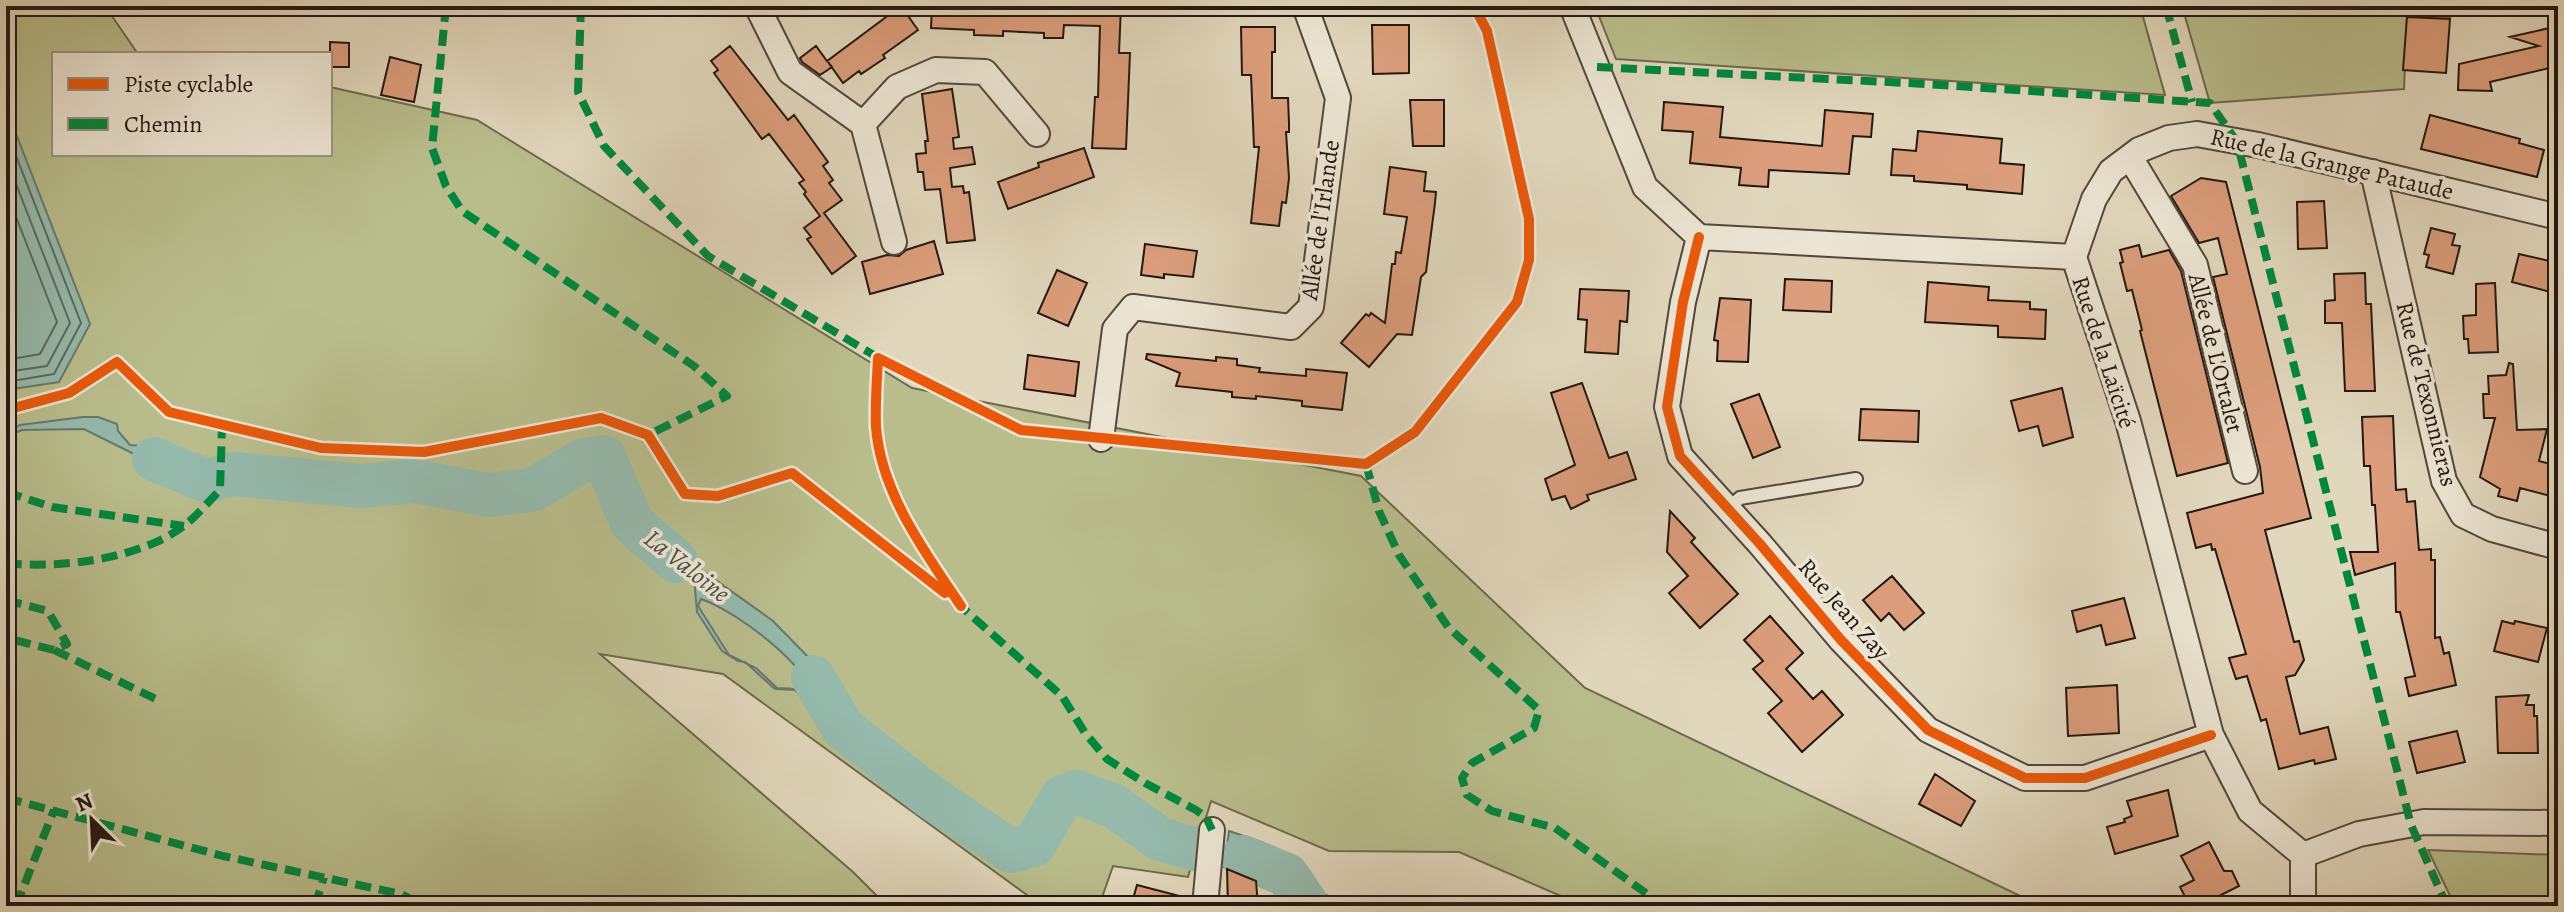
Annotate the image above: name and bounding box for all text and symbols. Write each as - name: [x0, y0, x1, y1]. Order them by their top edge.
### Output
- legend: [52, 52, 332, 156]
- text: Piste cyclable: [124, 68, 253, 100]
- text: Chemin: [124, 108, 202, 140]
- street label: Rue de la Grange Pataude: [2207, 120, 2457, 208]
- street label: Allée de l'Irlande: [1293, 138, 1347, 303]
- street label: Allée de L'Ortalet: [2180, 269, 2251, 436]
- street label: Rue de la Laïcité: [2064, 272, 2144, 432]
- street label: Rue de Texonnieras: [2389, 298, 2465, 490]
- water label: La Valoine: [637, 521, 737, 611]
- street label: Rue Jean Zay: [1791, 552, 1897, 667]
- north arrow: [52, 780, 132, 860]
- text: N: [71, 786, 98, 820]

